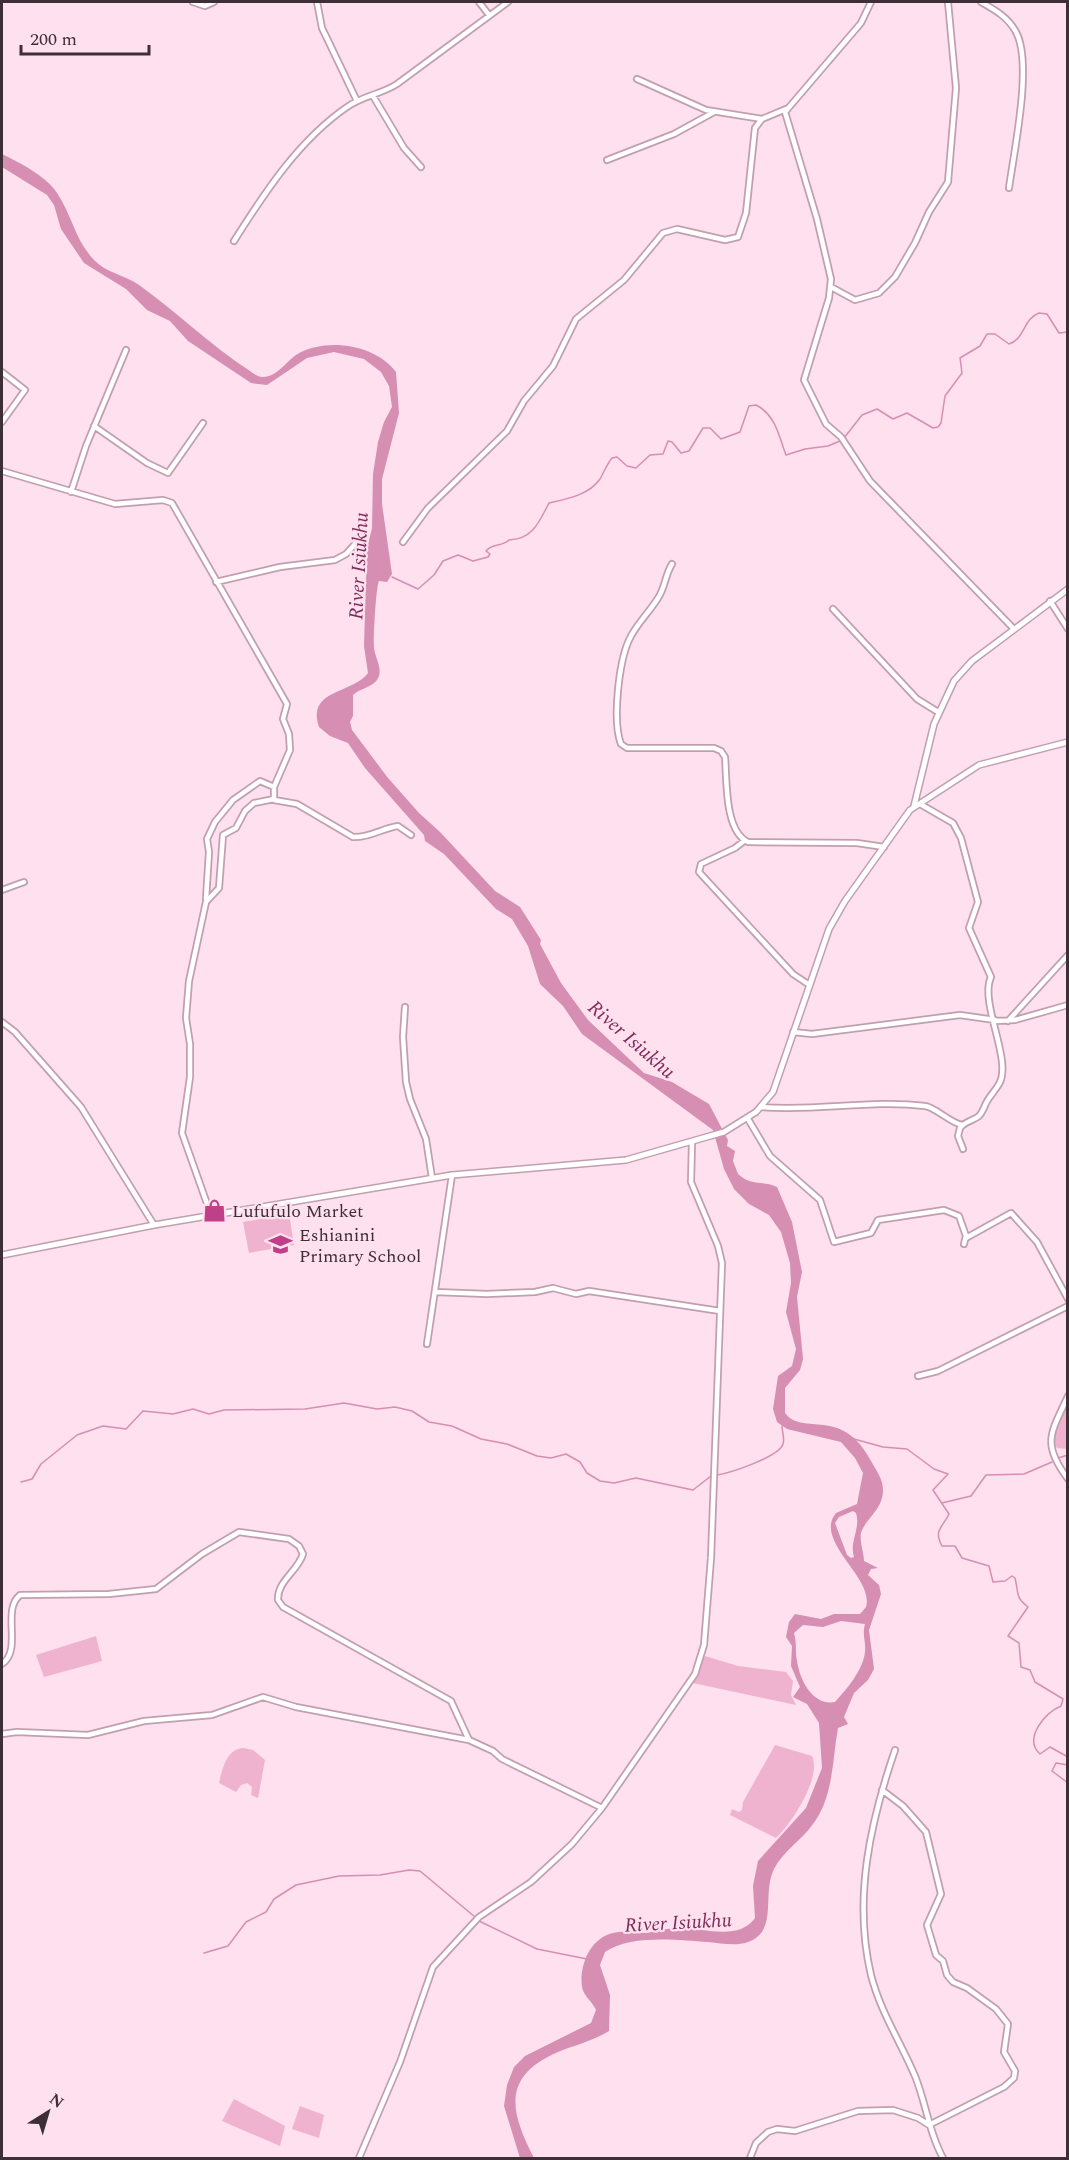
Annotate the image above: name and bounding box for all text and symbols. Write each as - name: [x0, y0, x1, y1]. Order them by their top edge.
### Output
- scale bar: [21, 18, 148, 56]
- text: 200 m: [30, 26, 77, 53]
- water label: River Isiukhu: [341, 511, 377, 621]
- water label: River Isiukhu: [581, 993, 682, 1087]
- shop icon: Lufufulo Market: [201, 1198, 227, 1224]
- place label: Lufufulo Market: [232, 1198, 363, 1225]
- place label: Eshianini Primary School: [299, 1222, 421, 1270]
- school or university icon: Eshianini Primary School: [268, 1232, 294, 1258]
- water label: River Isiukhu: [624, 1905, 733, 1941]
- north arrow: [18, 2082, 78, 2142]
- text: N: [44, 2087, 69, 2114]

